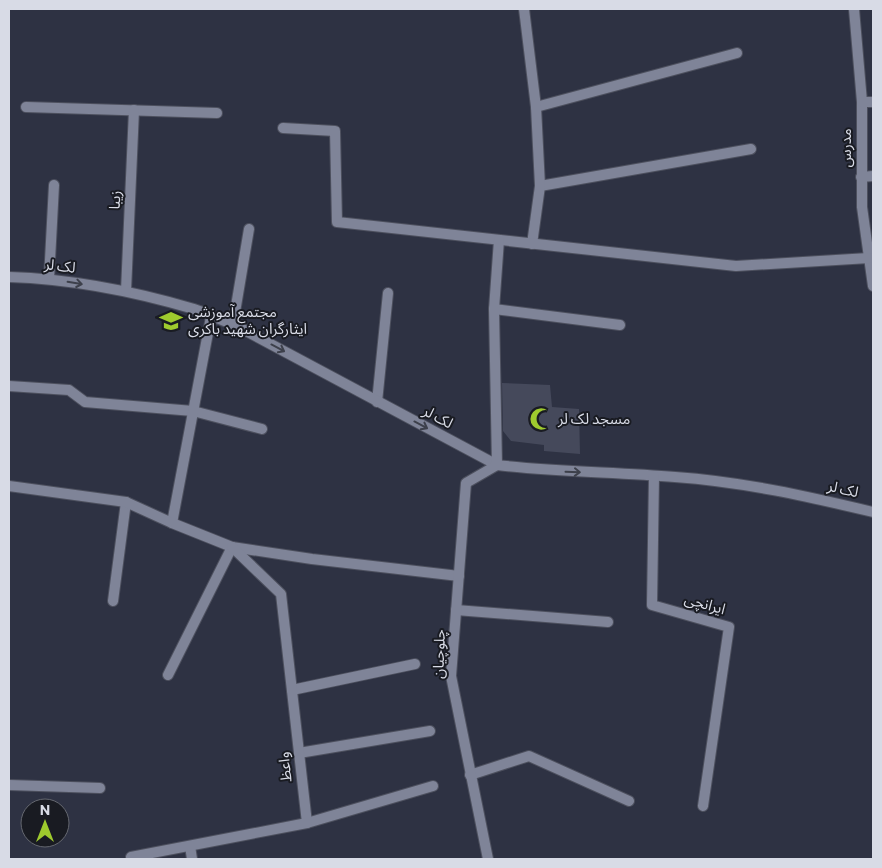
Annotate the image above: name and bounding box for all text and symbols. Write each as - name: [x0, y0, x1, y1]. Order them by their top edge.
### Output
- street label: مدرس: [836, 128, 855, 168]
- street label: زیبا: [105, 190, 124, 210]
- street label: لک لر: [42, 254, 77, 277]
- one-way arrow: [66, 278, 82, 288]
- place label: مجتمع آموزشی ایثارگران شهید باکری: [188, 302, 307, 338]
- school or university icon: مجتمع آموزشی ایثارگران شهید باکری: [158, 308, 184, 334]
- one-way arrow: [270, 343, 285, 353]
- street label: لک لر: [419, 400, 457, 432]
- mosque icon: مسجد لک لر: [528, 406, 554, 432]
- place label: مسجد لک لر: [557, 409, 630, 428]
- one-way arrow: [413, 420, 428, 430]
- one-way arrow: [565, 468, 581, 477]
- street label: لک لر: [825, 476, 861, 501]
- street label: ایرانچی: [682, 589, 728, 619]
- street label: چلوچیان: [428, 629, 450, 679]
- street label: واعظ: [273, 751, 296, 783]
- north arrow: [20, 798, 70, 848]
- text: N: [40, 801, 50, 818]

